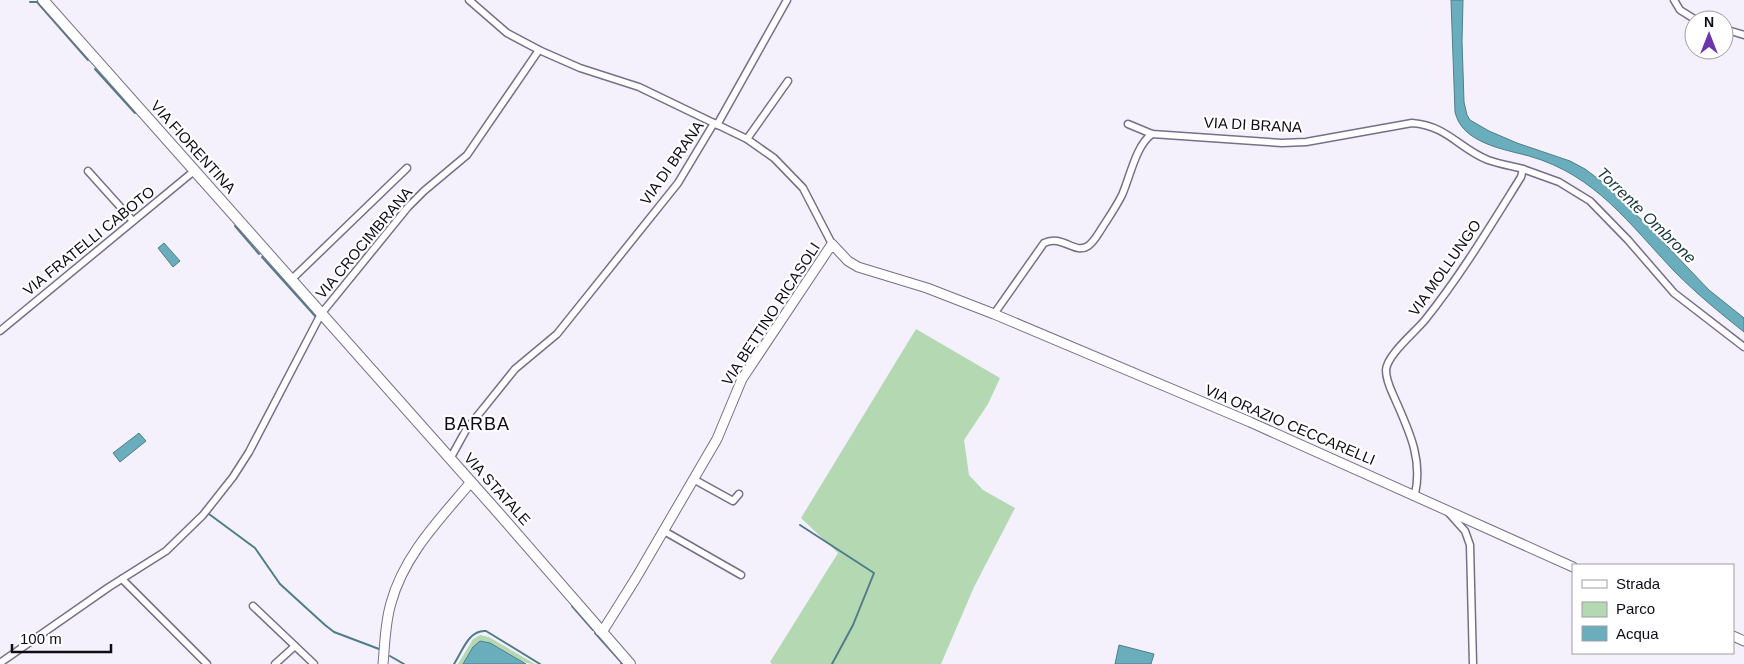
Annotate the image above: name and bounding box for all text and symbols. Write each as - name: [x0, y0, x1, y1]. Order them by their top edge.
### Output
- north arrow: [1684, 10, 1734, 60]
- text: N: [1704, 14, 1714, 30]
- street label: VIA FIORENTINA: [147, 97, 239, 196]
- street label: VIA DI BRANA: [1203, 113, 1303, 136]
- street label: VIA DI BRANA: [636, 118, 707, 208]
- water label: Torrente Ombrone: [1594, 164, 1699, 267]
- street label: VIA FRATELLI CABOTO: [20, 183, 158, 299]
- street label: VIA CROCIMBRANA: [312, 184, 415, 302]
- street label: VIA MOLLUNGO: [1405, 216, 1484, 319]
- street label: VIA BETTINO RICASOLI: [718, 239, 823, 388]
- street label: VIA ORAZIO CECCARELLI: [1202, 381, 1378, 468]
- district label: BARBA: [444, 414, 510, 434]
- street label: VIA STATALE: [461, 449, 534, 528]
- legend: [1572, 564, 1734, 654]
- text: Strada: [1616, 575, 1661, 592]
- text: Parco: [1616, 600, 1655, 617]
- scale bar: [12, 622, 111, 654]
- text: Acqua: [1616, 625, 1659, 642]
- text: 100 m: [20, 630, 62, 647]

